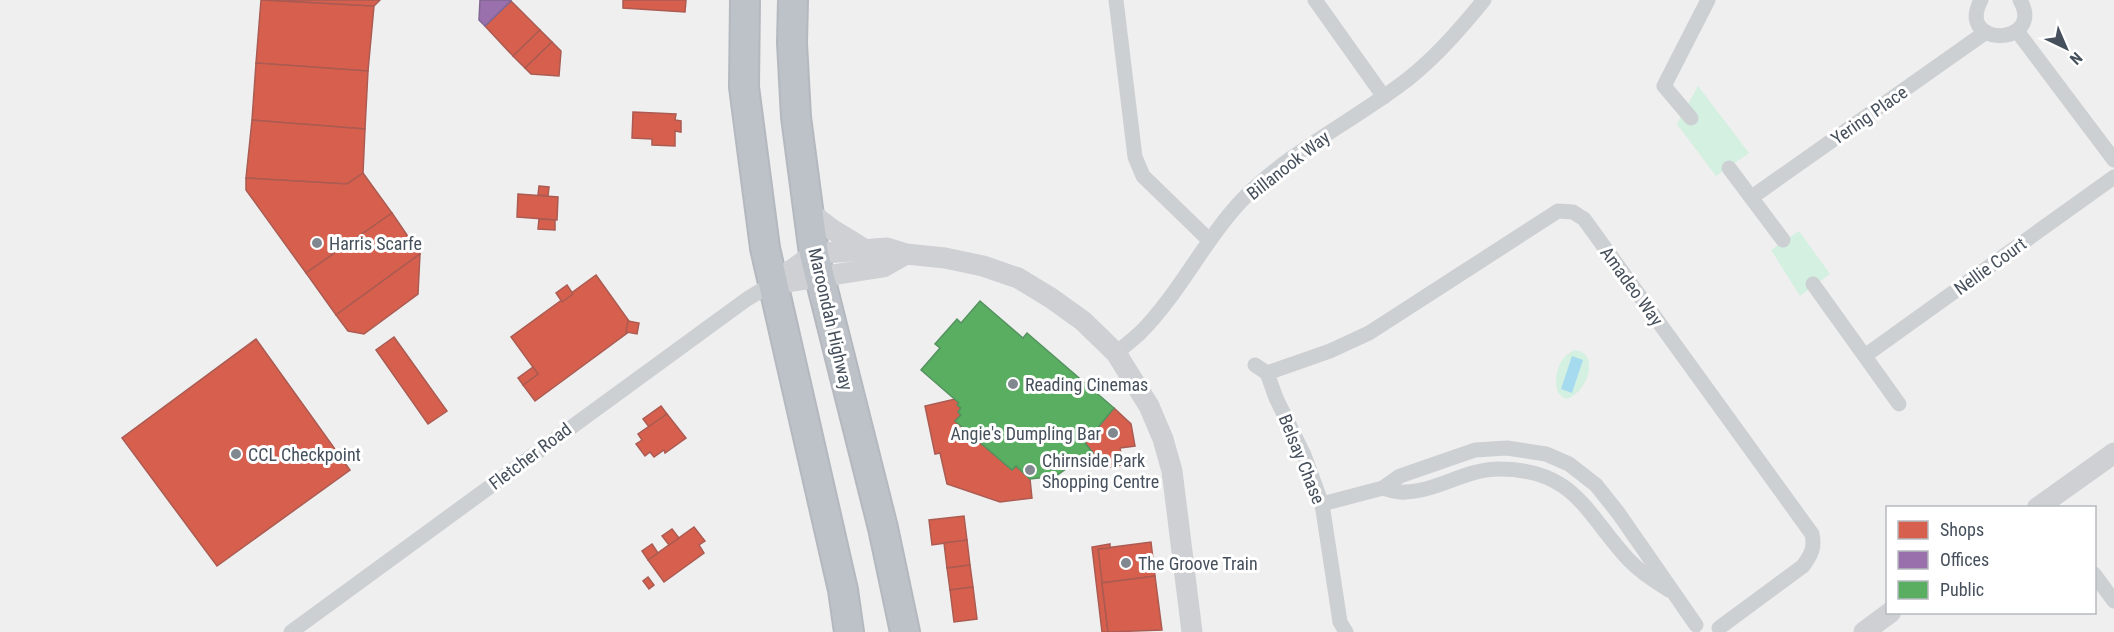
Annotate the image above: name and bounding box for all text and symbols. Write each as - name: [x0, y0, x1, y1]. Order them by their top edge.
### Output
- north arrow: [2036, 18, 2096, 78]
- text: N: [2066, 48, 2086, 69]
- street label: Yering Place: [1827, 81, 1911, 149]
- street label: Billanook Way: [1242, 126, 1334, 204]
- place label: Harris Scarfe: [329, 233, 422, 254]
- street label: Nellie Court: [1950, 233, 2030, 299]
- marker: Harris Scarfe: [310, 236, 324, 250]
- street label: Amadeo Way: [1596, 242, 1668, 330]
- street label: Maroondah Highway: [804, 246, 858, 393]
- place label: Reading Cinemas: [1025, 374, 1148, 395]
- marker: Reading Cinemas: [1006, 377, 1020, 391]
- street label: Belsay Chase: [1274, 411, 1330, 507]
- street label: Fletcher Road: [485, 418, 575, 494]
- place label: Angie's Dumpling Bar: [950, 423, 1102, 444]
- marker: Angie's Dumpling Bar: [1106, 426, 1120, 440]
- place label: CCL Checkpoint: [248, 444, 361, 465]
- marker: CCL Checkpoint: [229, 447, 243, 461]
- place label: Chirnside Park Shopping Centre: [1042, 450, 1159, 492]
- marker: Chirnside Park Shopping Centre: [1023, 463, 1037, 477]
- legend: [1886, 506, 2096, 614]
- text: Shops: [1940, 519, 1984, 540]
- text: Offices: [1940, 549, 1989, 570]
- place label: The Groove Train: [1138, 553, 1258, 574]
- marker: The Groove Train: [1119, 556, 1133, 570]
- text: Public: [1940, 579, 1984, 600]

